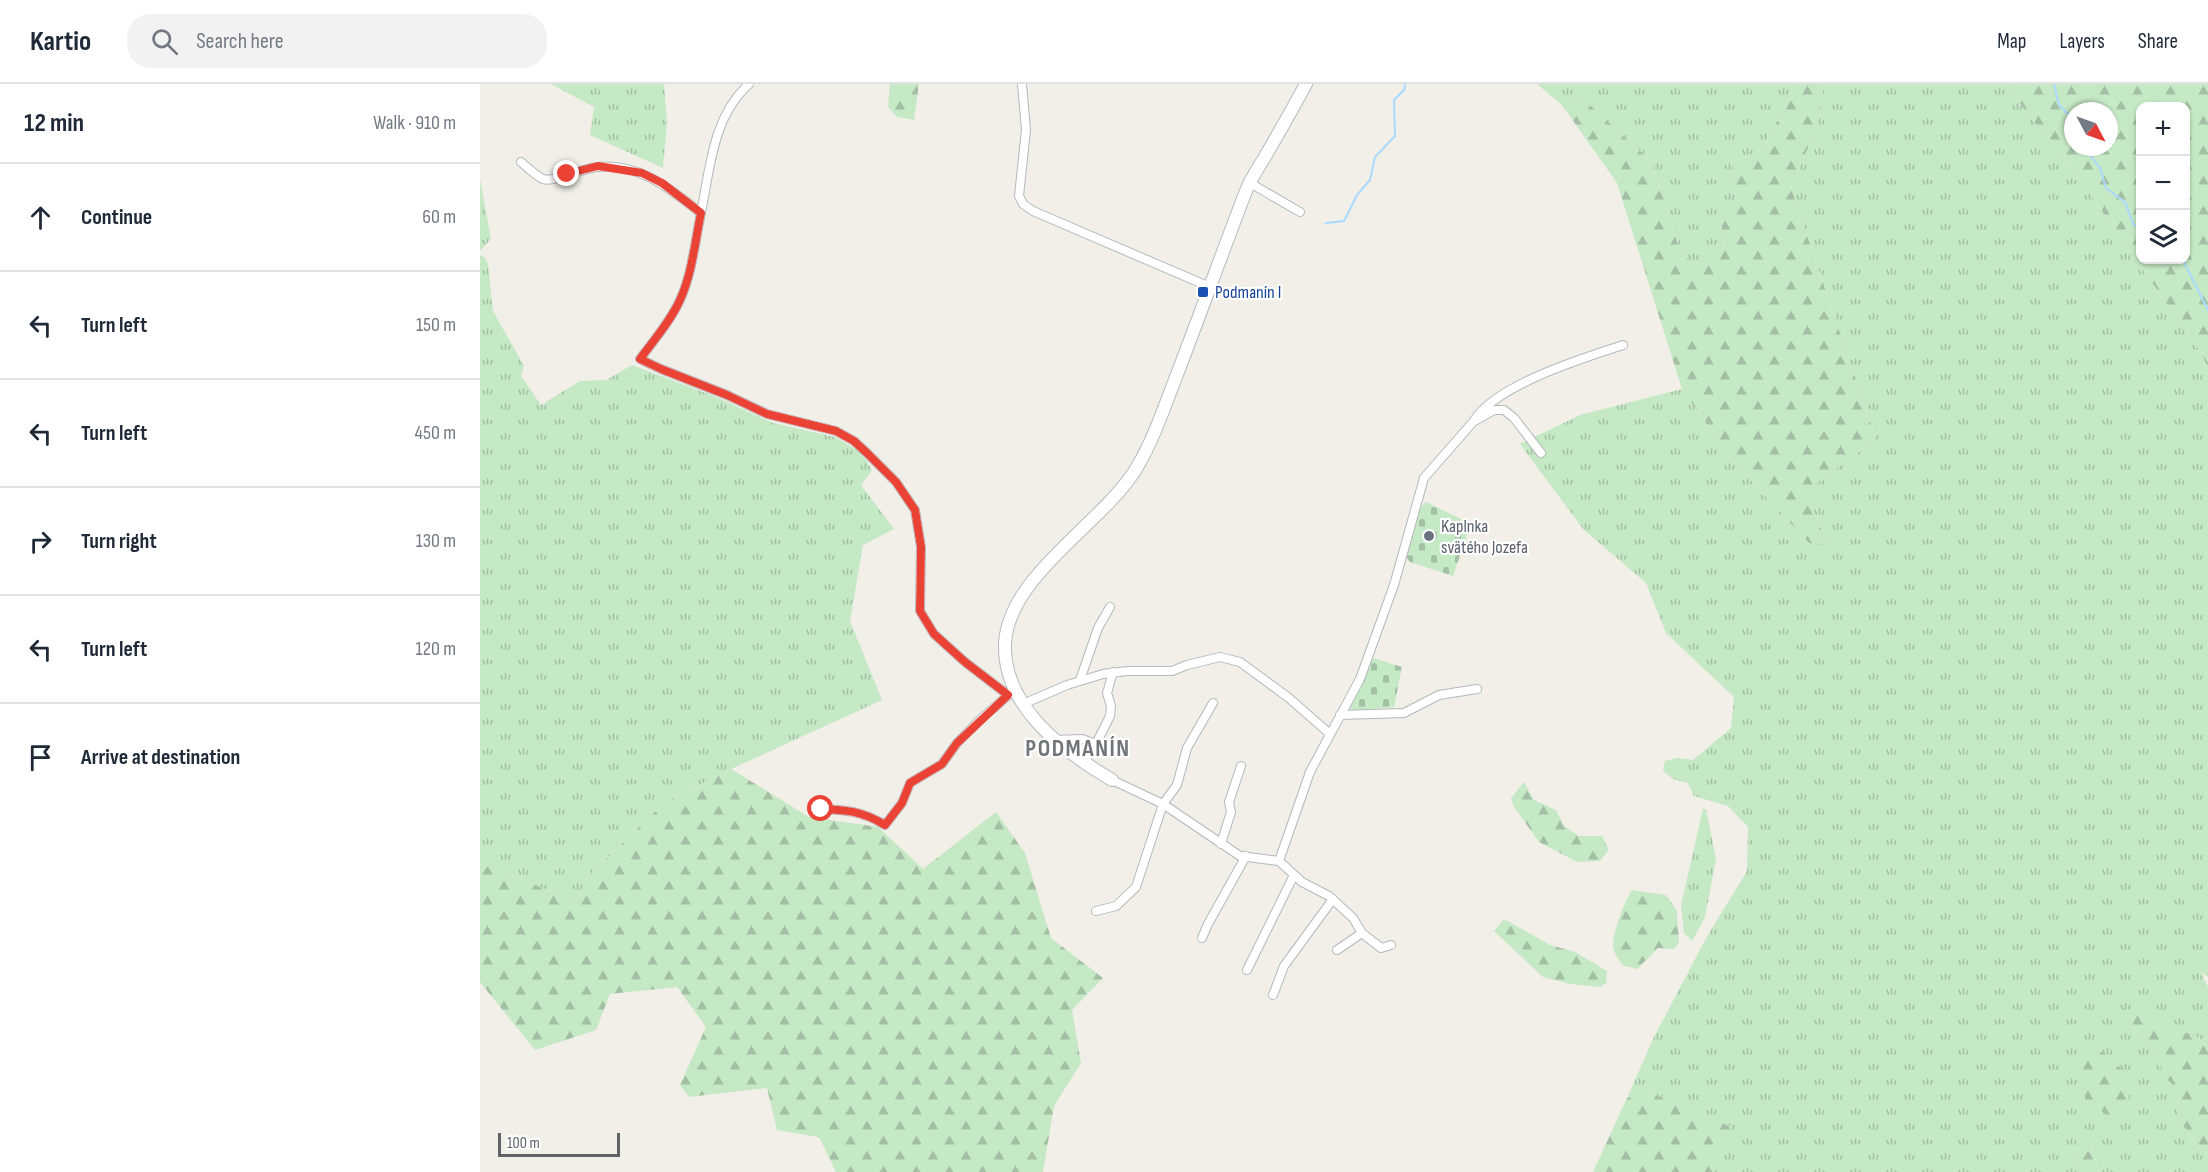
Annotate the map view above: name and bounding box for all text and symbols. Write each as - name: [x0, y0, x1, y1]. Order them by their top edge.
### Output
- search box: [127, 14, 547, 68]
- text: Kartio: [30, 25, 91, 58]
- icon: search: [148, 25, 181, 58]
- text: Search here: [196, 28, 284, 55]
- text: Map: [1997, 29, 2026, 54]
- text: Layers: [2059, 29, 2105, 54]
- text: Share: [2138, 29, 2178, 54]
- north arrow: [2064, 102, 2118, 156]
- map controls: [2136, 102, 2190, 264]
- button: +: [2136, 102, 2190, 156]
- text: 12 min: [24, 108, 84, 139]
- text: Walk · 910 m: [373, 111, 456, 135]
- button: −: [2136, 156, 2190, 210]
- route end: [553, 160, 579, 186]
- icon: ahead: [24, 201, 57, 234]
- text: Continue: [81, 204, 152, 231]
- text: 60 m: [422, 205, 456, 229]
- button: layers: [2136, 210, 2190, 264]
- place label: Podmanín I: [1215, 282, 1281, 303]
- marker: Podmanín I: [1196, 285, 1210, 299]
- icon: left: [24, 309, 57, 342]
- text: Turn left: [81, 312, 147, 339]
- text: 150 m: [416, 313, 456, 337]
- icon: left: [24, 417, 57, 450]
- text: Turn left: [81, 420, 147, 447]
- text: 450 m: [415, 421, 456, 445]
- place label: Kaplnka svätého Jozefa: [1441, 516, 1528, 558]
- icon: right: [24, 525, 57, 558]
- text: Turn right: [81, 528, 157, 555]
- text: 130 m: [416, 529, 456, 553]
- marker: Kaplnka svätého Jozefa: [1422, 529, 1436, 543]
- icon: left: [24, 633, 57, 666]
- text: Turn left: [81, 636, 147, 663]
- text: 120 m: [416, 637, 456, 661]
- district label: PODMANÍN: [1025, 734, 1131, 763]
- icon: arrive: [24, 741, 57, 774]
- text: Arrive at destination: [81, 744, 240, 771]
- route start: [807, 795, 833, 821]
- scale bar: [498, 1130, 620, 1158]
- text: 100 m: [507, 1134, 540, 1153]

